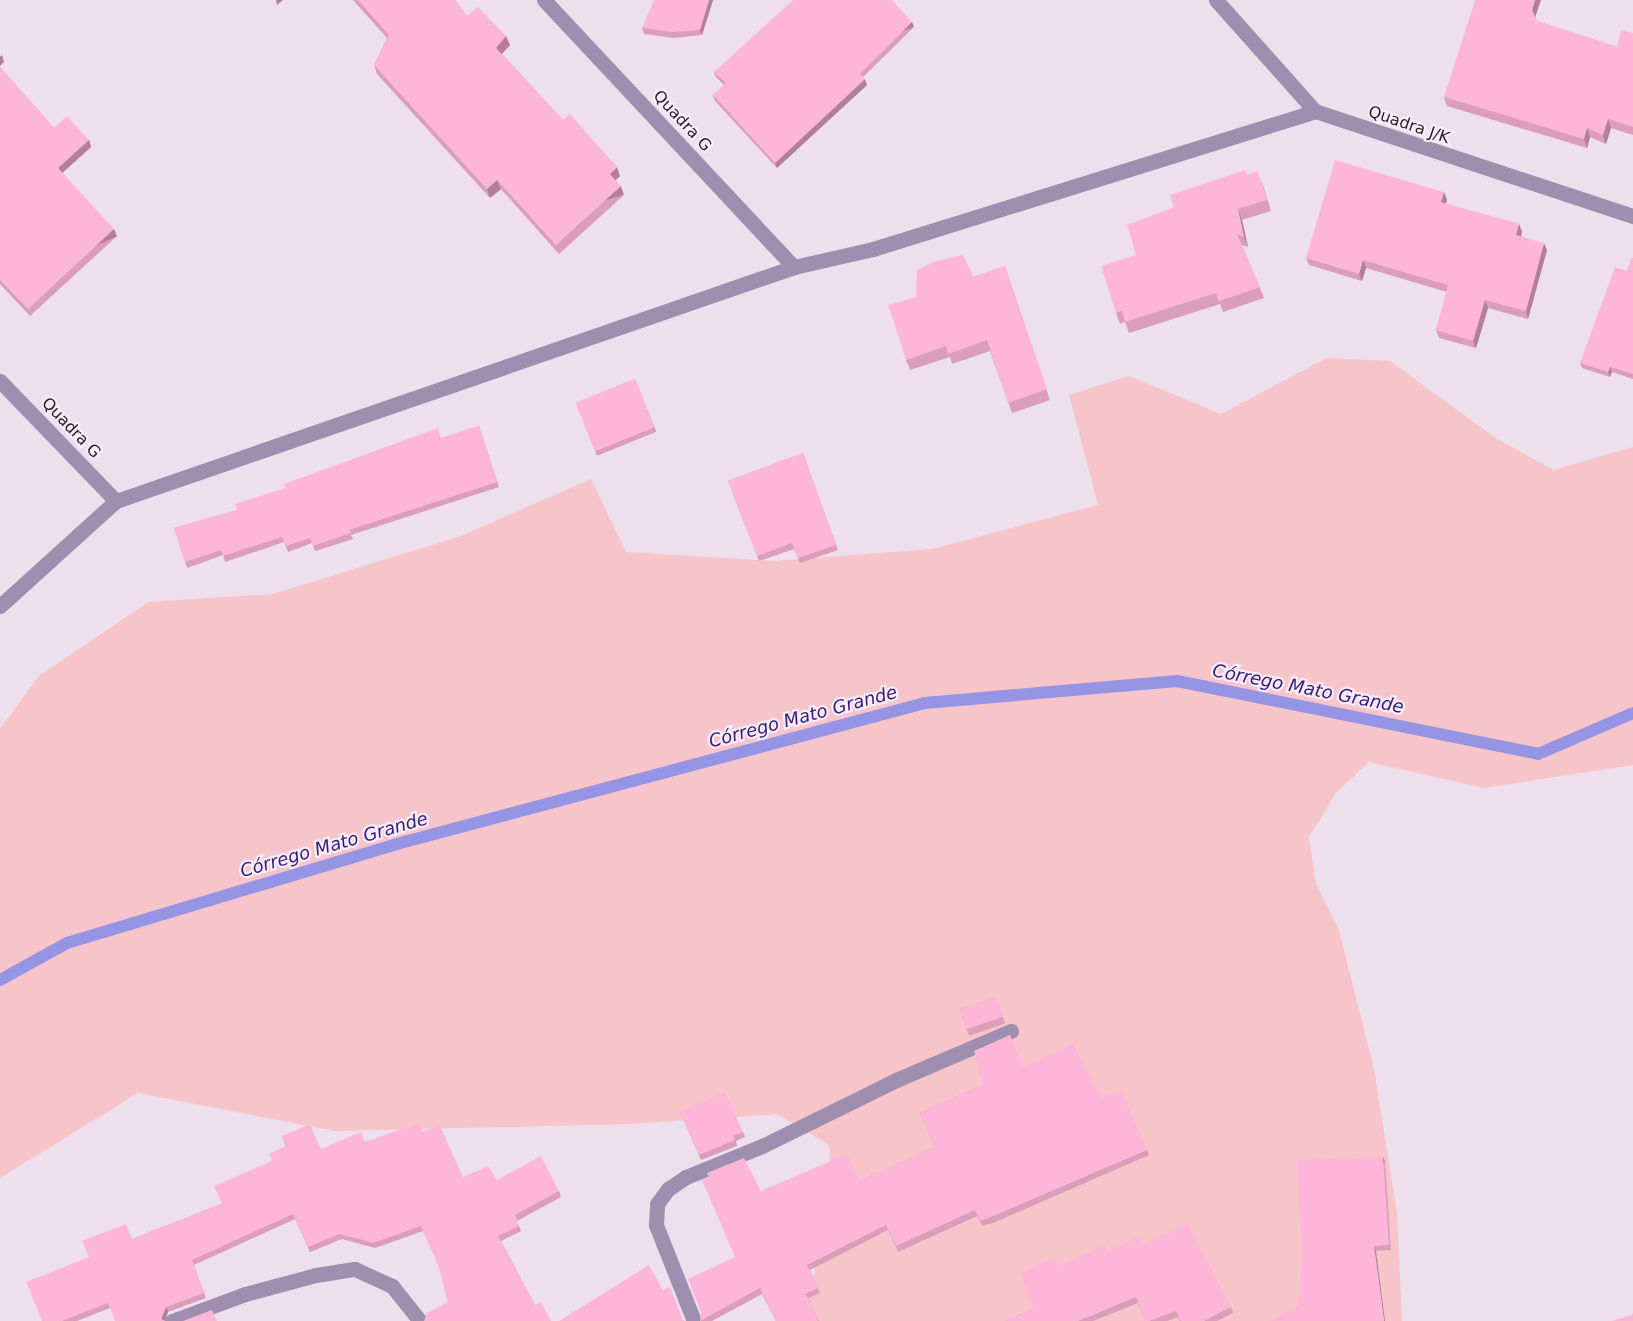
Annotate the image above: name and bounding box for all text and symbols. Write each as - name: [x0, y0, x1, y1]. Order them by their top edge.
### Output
- street label: Quadra G: [649, 86, 715, 156]
- street label: Quadra J/K: [1366, 102, 1452, 148]
- street label: Quadra G: [38, 394, 104, 462]
- water label: Córrego Mato Grande: [1211, 660, 1405, 718]
- water label: Córrego Mato Grande: [706, 681, 900, 753]
- water label: Córrego Mato Grande: [238, 808, 430, 882]

